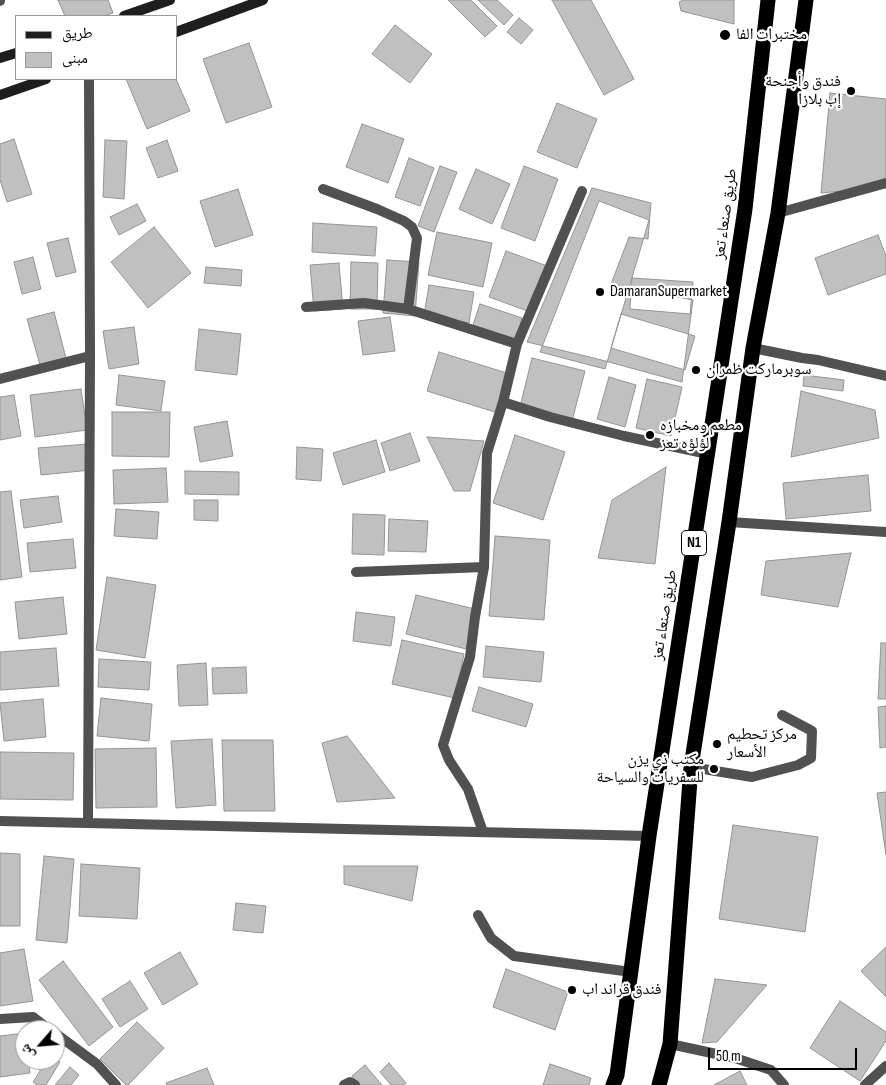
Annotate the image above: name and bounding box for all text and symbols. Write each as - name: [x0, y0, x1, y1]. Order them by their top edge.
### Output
- legend: [15, 15, 178, 80]
- text: طريق: [62, 24, 93, 43]
- place label: مختبرات الفا: [736, 25, 807, 45]
- marker: مختبرات الفا: [718, 28, 732, 42]
- text: مبنى: [62, 49, 88, 68]
- place label: فندق وأجنحة إب بلازا: [765, 72, 841, 110]
- marker: فندق وأجنحة إب بلازا: [845, 85, 857, 97]
- street label: طريق صنعاء تعز: [710, 167, 742, 261]
- place label: DamaranSupermarket: [610, 282, 727, 302]
- marker: DamaranSupermarket: [594, 286, 606, 298]
- place label: سوبرماركت ظمران: [706, 360, 811, 380]
- marker: سوبرماركت ظمران: [690, 364, 702, 376]
- place label: مطعم ومخبازه لؤلؤه تعز: [660, 416, 742, 454]
- marker: مطعم ومخبازه لؤلؤه تعز: [644, 429, 656, 441]
- road number: N1: [682, 530, 706, 556]
- street label: طريق صنعاء تعز: [648, 568, 682, 662]
- place label: مركز تحطيم الأسعار: [727, 725, 797, 763]
- marker: مركز تحطيم الأسعار: [711, 738, 723, 750]
- place label: مكتب ذي يزن للسفريات والسياحة: [596, 750, 704, 788]
- marker: مكتب ذي يزن للسفريات والسياحة: [708, 763, 720, 775]
- place label: فندق قراند اب: [582, 980, 662, 1000]
- marker: فندق قراند اب: [566, 984, 578, 996]
- north arrow: [15, 1020, 65, 1070]
- scale bar: [711, 1038, 860, 1070]
- text: ش: [16, 1041, 38, 1062]
- text: 50 m: [716, 1047, 741, 1066]

